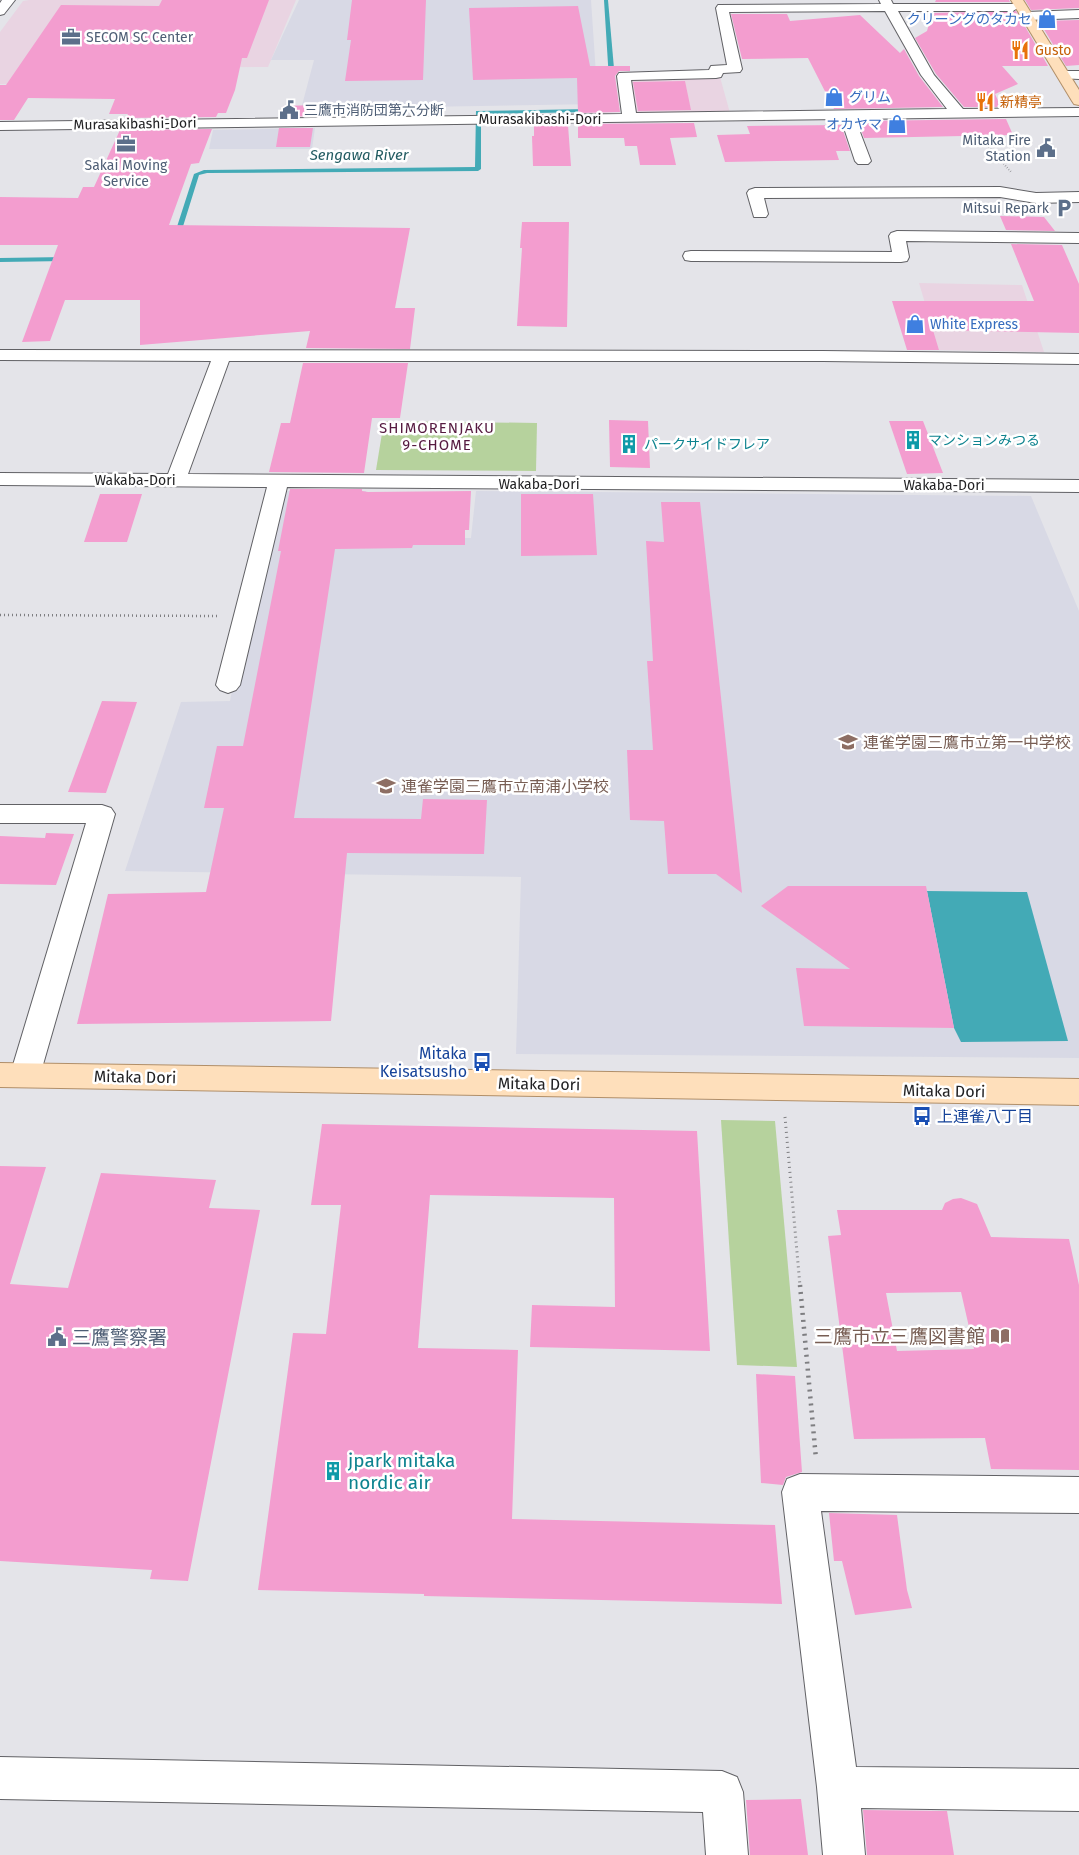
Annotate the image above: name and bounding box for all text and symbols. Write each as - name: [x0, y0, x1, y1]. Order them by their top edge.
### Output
- shop icon: クリーングのタカセ: [1036, 8, 1058, 30]
- place label: クリーングのタカセ: [907, 11, 1032, 28]
- office icon: SECOM SC Center: [60, 26, 82, 48]
- place label: SECOM SC Center: [86, 29, 194, 46]
- restaurant icon: Gusto: [1009, 39, 1031, 61]
- place label: Gusto: [1035, 42, 1072, 59]
- shop icon: グリム: [823, 86, 845, 108]
- place label: グリム: [849, 89, 891, 106]
- restaurant icon: 新精亭: [974, 91, 996, 113]
- place label: 新精亭: [1000, 94, 1042, 111]
- public building icon: 三鷹市消防団第六分断: [278, 99, 300, 121]
- place label: 三鷹市消防団第六分断: [304, 102, 444, 119]
- street label: Murasakibashi-Dori: [478, 111, 602, 128]
- shop icon: オカヤマ: [886, 113, 908, 135]
- street label: Murasakibashi-Dori: [73, 114, 197, 134]
- place label: オカヤマ: [826, 116, 882, 133]
- place label: Mitaka Fire Station: [962, 132, 1031, 165]
- office icon: Sakai Moving Service: [115, 133, 137, 155]
- public building icon: Mitaka Fire Station: [1035, 137, 1057, 159]
- water label: Sengawa River: [309, 146, 410, 164]
- place label: Sakai Moving Service: [85, 157, 168, 190]
- parking icon: Mitsui Repark: [1053, 197, 1075, 219]
- place label: Mitsui Repark: [963, 200, 1050, 217]
- shop icon: White Express: [904, 313, 926, 335]
- place label: White Express: [930, 316, 1019, 333]
- district label: SHIMORENJAKU 9-CHOME: [379, 419, 495, 454]
- building icon: マンションみつる: [902, 429, 924, 451]
- place label: マンションみつる: [928, 432, 1040, 449]
- building icon: パークサイドフレア: [618, 433, 640, 455]
- place label: パークサイドフレア: [644, 436, 770, 453]
- street label: Wakaba-Dori: [94, 472, 176, 489]
- street label: Wakaba-Dori: [498, 476, 580, 493]
- street label: Wakaba-Dori: [903, 477, 985, 494]
- school or university icon: 連雀学園三鷹市立第一中学校: [837, 731, 859, 753]
- place label: 連雀学園三鷹市立第一中学校: [863, 733, 1071, 752]
- school or university icon: 連雀学園三鷹市立南浦小学校: [375, 775, 397, 797]
- place label: 連雀学園三鷹市立南浦小学校: [401, 777, 609, 796]
- place label: Mitaka Keisatsusho: [380, 1044, 467, 1081]
- bus stop icon: Mitaka Keisatsusho: [471, 1051, 493, 1073]
- street label: Mitaka Dori: [94, 1067, 176, 1087]
- street label: Mitaka Dori: [498, 1074, 580, 1094]
- street label: Mitaka Dori: [903, 1081, 985, 1101]
- bus stop icon: 上連雀八丁目: [911, 1105, 933, 1127]
- place label: 上連雀八丁目: [937, 1107, 1033, 1126]
- place label: 三鷹市立三鷹図書館: [814, 1325, 985, 1348]
- library icon: 三鷹市立三鷹図書館: [989, 1325, 1011, 1347]
- public building icon: 三鷹警察署: [46, 1326, 68, 1348]
- place label: 三鷹警察署: [72, 1326, 167, 1349]
- place label: jpark mitaka nordic air: [347, 1449, 455, 1494]
- building icon: jpark mitaka nordic air: [322, 1460, 344, 1482]

